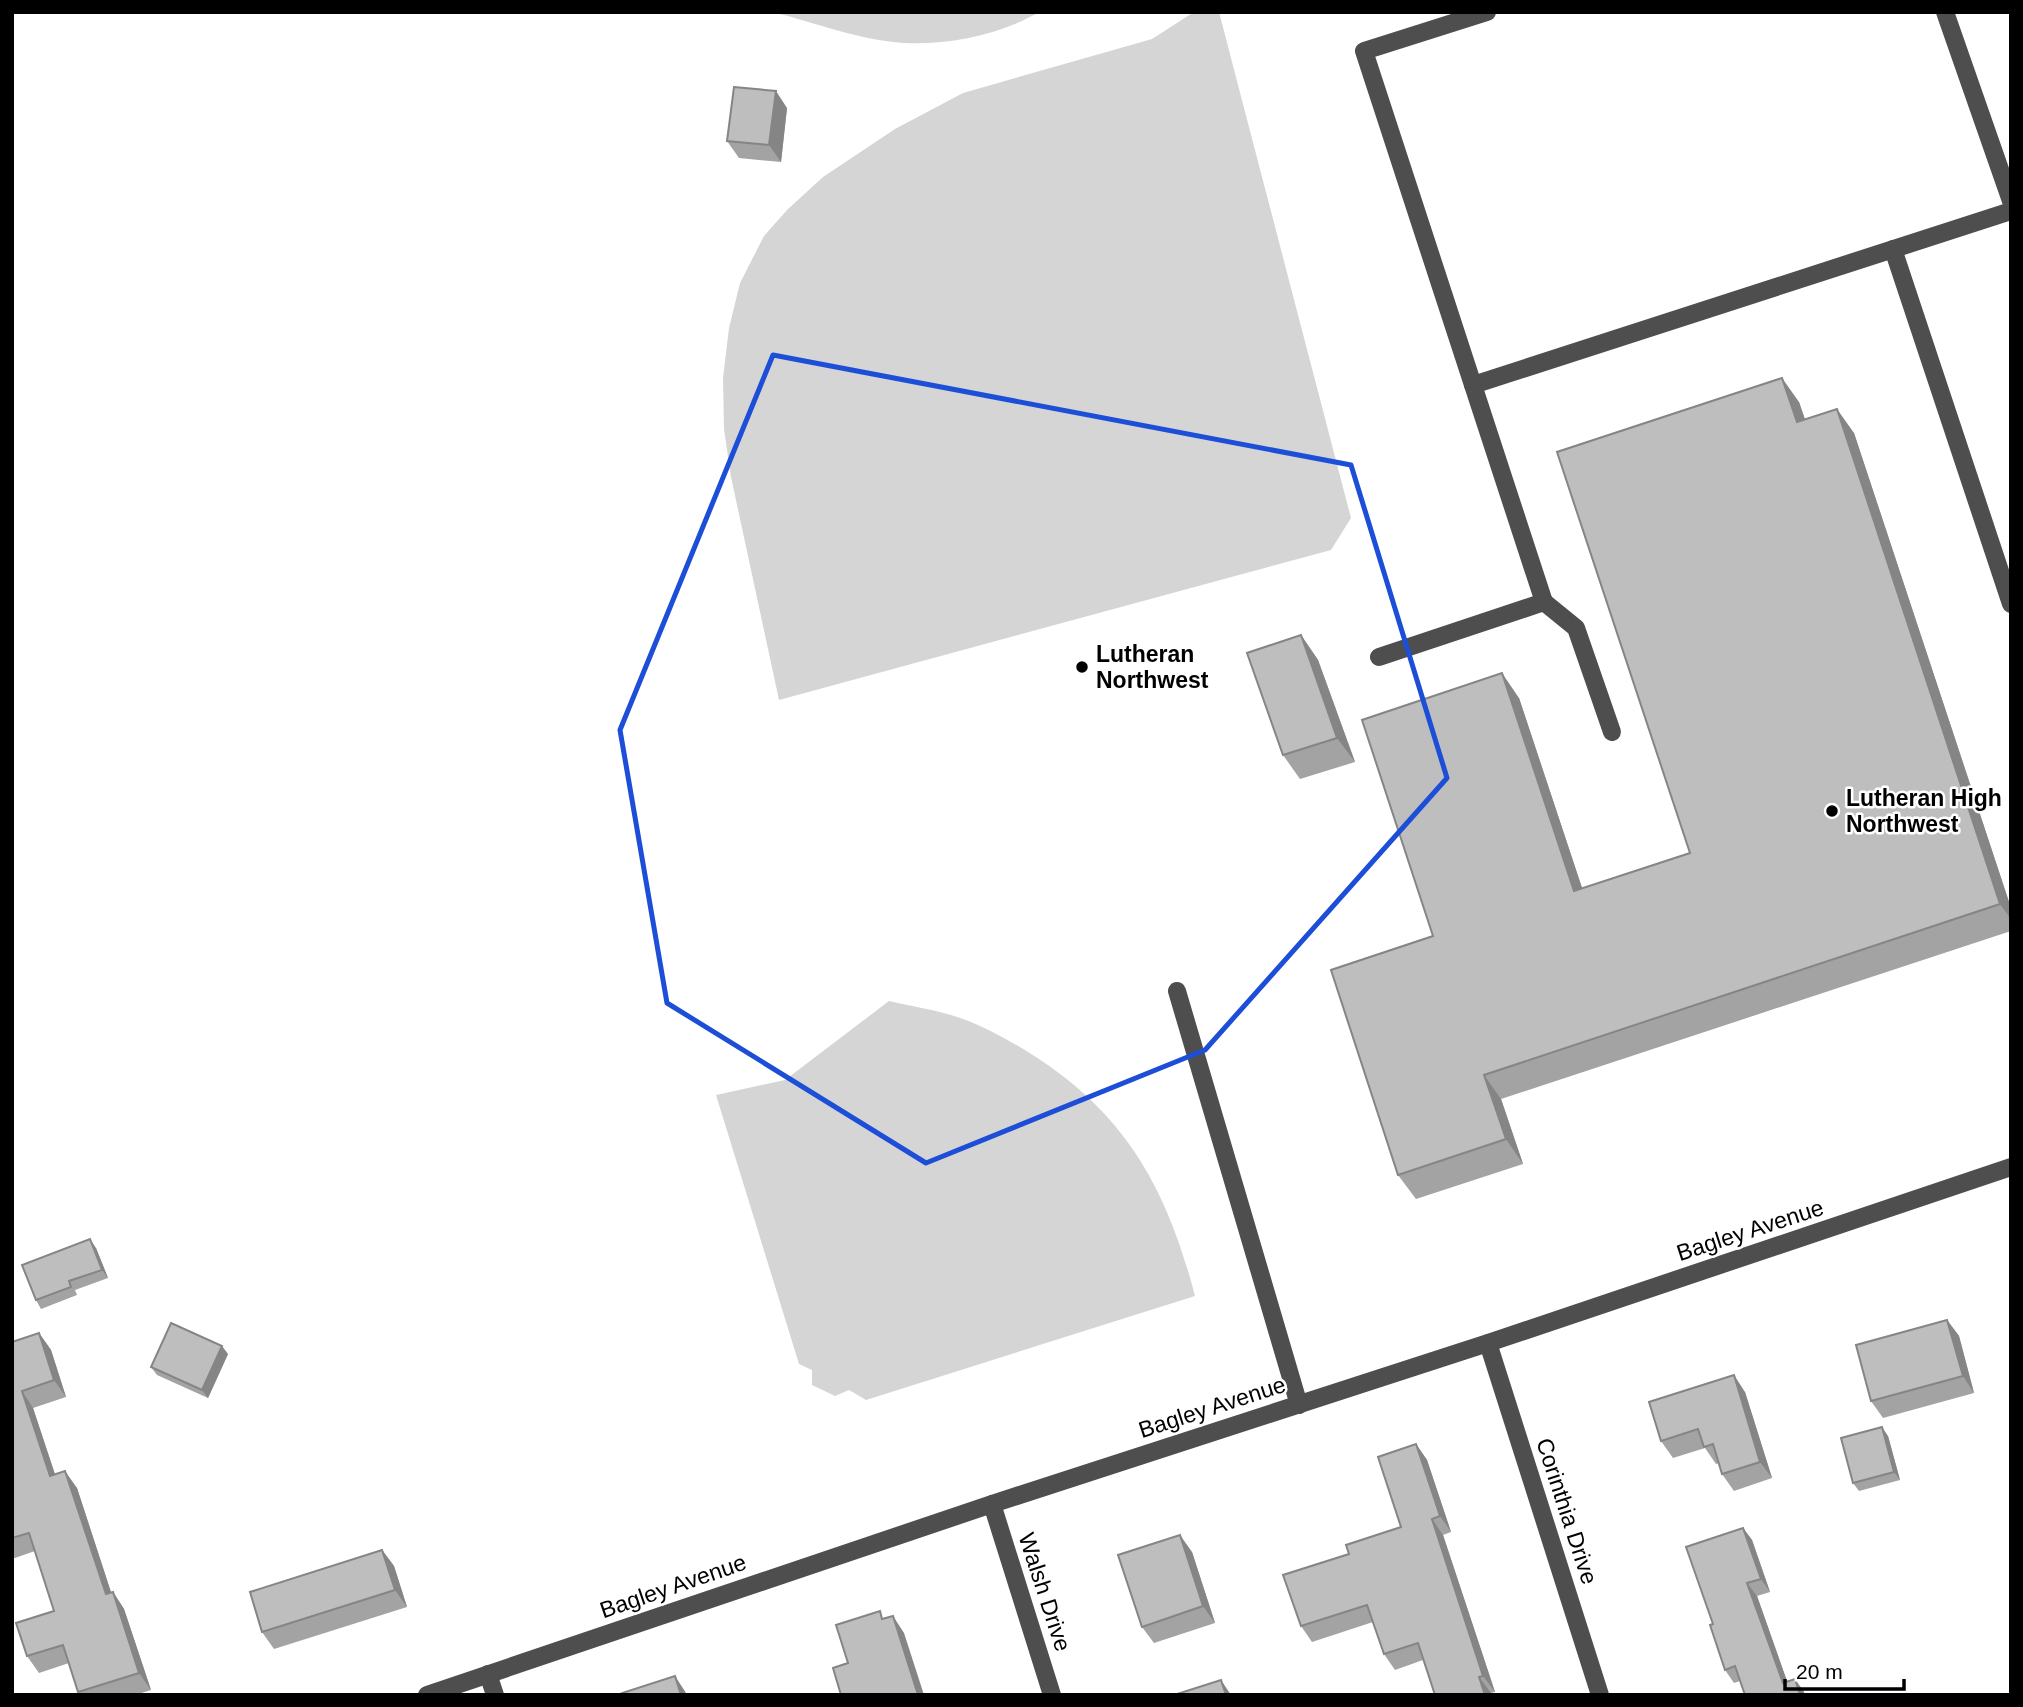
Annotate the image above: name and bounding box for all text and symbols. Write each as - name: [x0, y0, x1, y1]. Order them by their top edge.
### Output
- place label: Lutheran Northwest: [1096, 641, 1209, 693]
- marker: Lutheran Northwest: [1074, 659, 1090, 675]
- place label: Lutheran High Northwest: [1846, 785, 2002, 837]
- marker: Lutheran High Northwest: [1824, 803, 1840, 819]
- street label: Bagley Avenue: [1673, 1194, 1827, 1266]
- street label: Bagley Avenue: [1135, 1371, 1289, 1443]
- street label: Corinthia Drive: [1531, 1435, 1603, 1587]
- street label: Walsh Drive: [1014, 1529, 1076, 1655]
- street label: Bagley Avenue: [596, 1549, 750, 1623]
- scale bar: [1785, 1648, 1904, 1692]
- text: 20 m: [1796, 1660, 1843, 1683]

